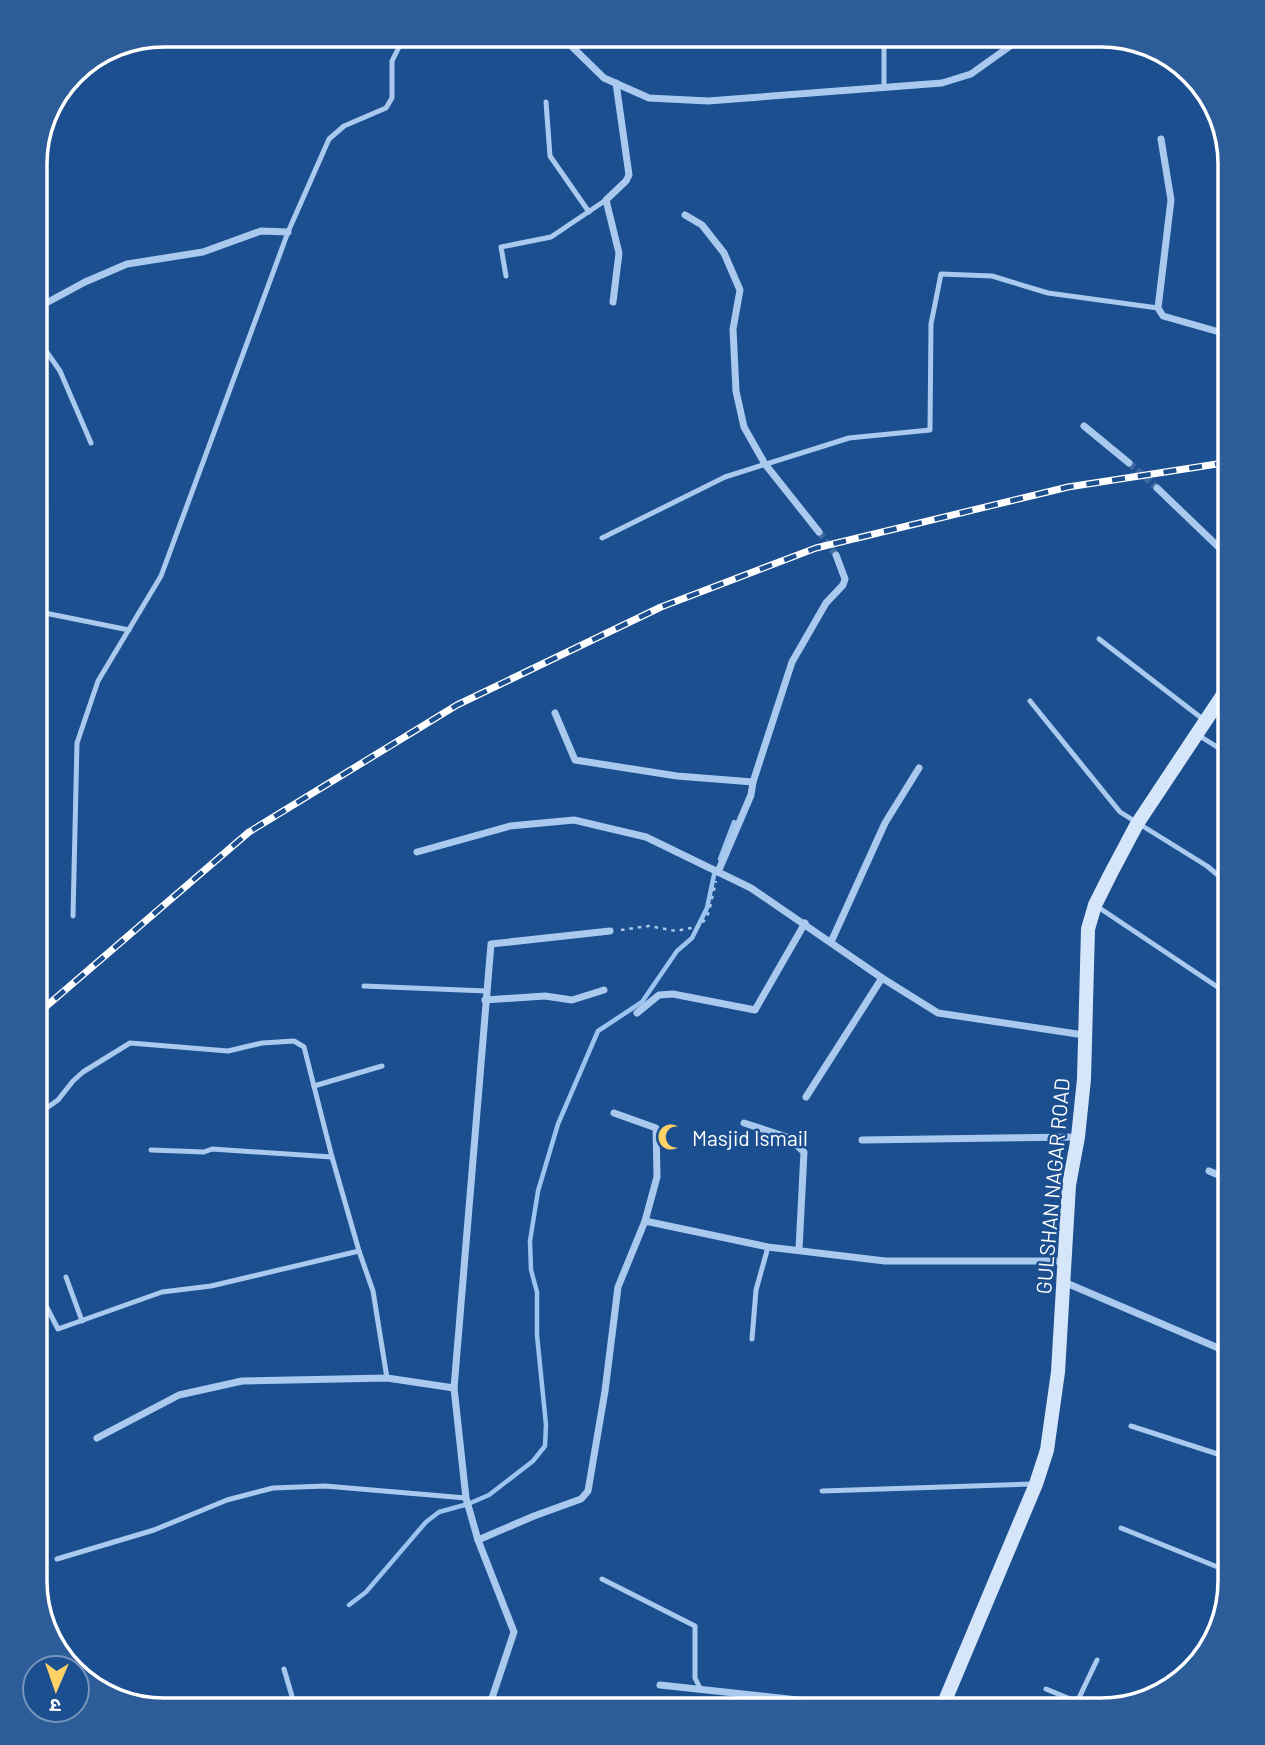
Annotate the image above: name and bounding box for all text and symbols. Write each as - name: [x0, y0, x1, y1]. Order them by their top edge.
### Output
- street label: GULSHAN NAGAR ROAD: [1030, 1077, 1074, 1295]
- mosque icon: Masjid Ismail: [656, 1122, 686, 1152]
- place label: Masjid Ismail: [692, 1125, 808, 1150]
- north arrow: [21, 1654, 91, 1724]
- text: उ: [49, 1695, 61, 1718]

